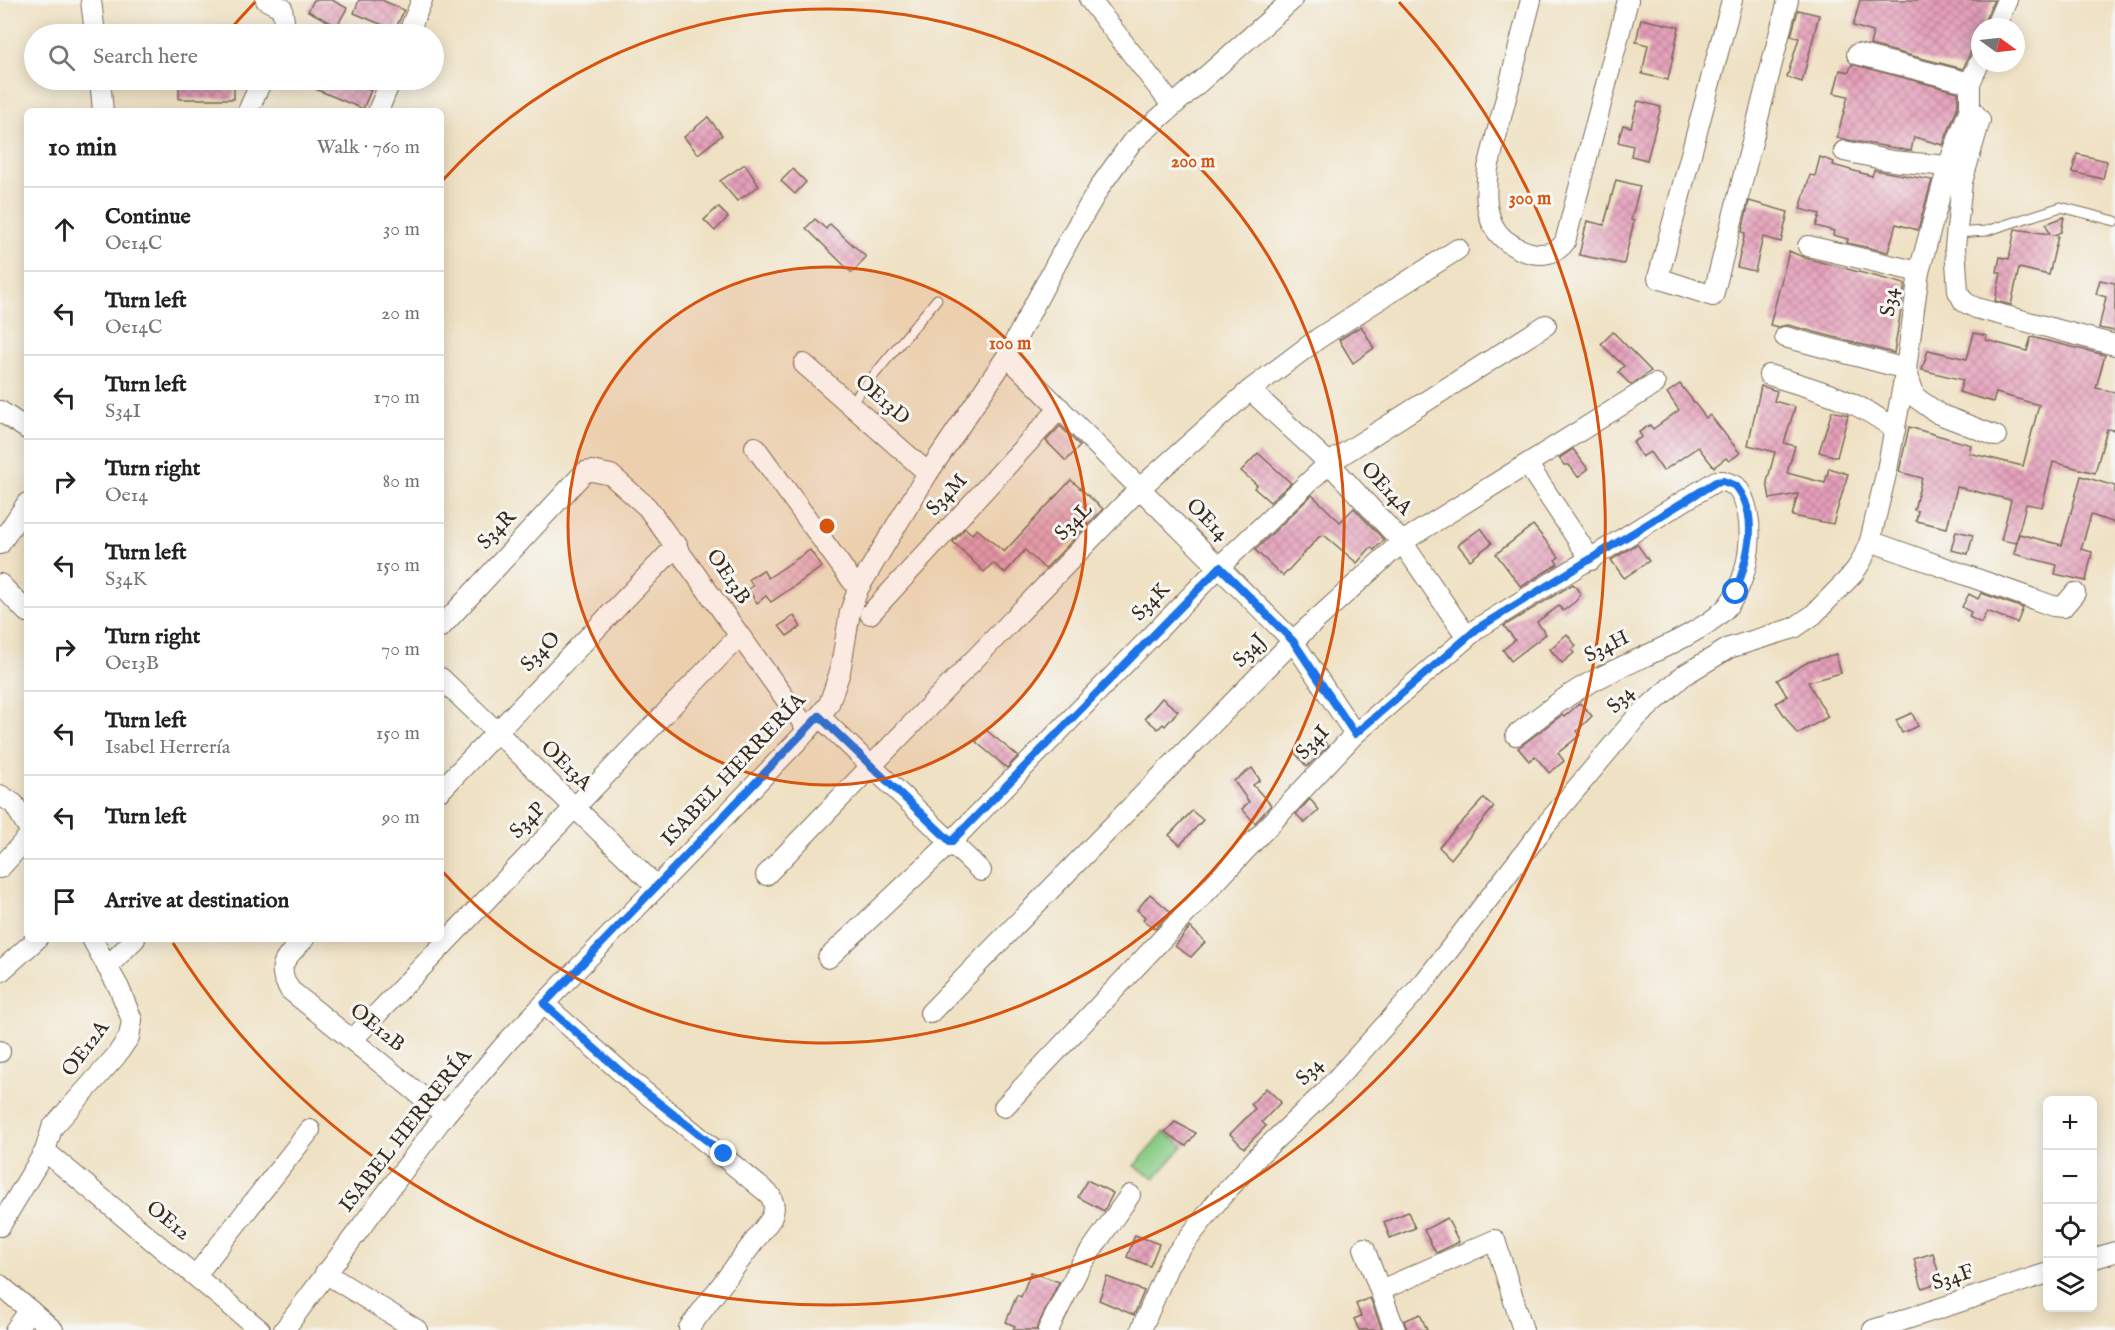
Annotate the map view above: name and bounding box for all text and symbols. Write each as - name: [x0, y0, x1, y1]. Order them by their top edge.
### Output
- north arrow: [1971, 18, 2025, 72]
- search box: [24, 24, 444, 90]
- icon: search: [45, 41, 78, 74]
- text: Search here: [93, 43, 198, 71]
- text: 10 min: [48, 131, 117, 164]
- text: Walk · 760 m: [317, 135, 420, 160]
- text: 200 m: [1171, 151, 1215, 174]
- text: 300 m: [1509, 188, 1551, 211]
- text: Continue: [105, 203, 191, 231]
- icon: ahead: [48, 213, 81, 246]
- text: 30 m: [383, 217, 420, 242]
- text: Oe14C: [105, 231, 162, 256]
- street label: S34: [1875, 285, 1905, 318]
- text: Turn left: [105, 287, 187, 315]
- icon: left: [48, 297, 81, 330]
- text: 20 m: [381, 301, 420, 326]
- text: Oe14C: [105, 315, 162, 340]
- text: 100 m: [989, 333, 1031, 356]
- street label: OE13D: [849, 369, 915, 431]
- text: Turn left: [105, 371, 187, 399]
- icon: left: [48, 381, 81, 414]
- text: 170 m: [374, 385, 420, 410]
- text: S34I: [105, 399, 141, 424]
- text: Turn right: [105, 455, 200, 483]
- street label: OE14A: [1354, 456, 1418, 522]
- icon: right: [48, 465, 81, 498]
- street label: S34M: [921, 468, 974, 522]
- text: 80 m: [383, 469, 420, 494]
- text: Oe14: [105, 483, 148, 508]
- street label: OE14: [1180, 493, 1235, 548]
- street label: S34L: [1049, 497, 1099, 547]
- street label: S34R: [472, 504, 523, 556]
- centre of rings: [817, 516, 837, 536]
- text: Turn left: [105, 539, 187, 567]
- street label: OE13B: [700, 544, 756, 610]
- icon: left: [48, 549, 81, 582]
- text: 150 m: [376, 553, 420, 578]
- text: S34K: [105, 567, 147, 592]
- street label: S34K: [1126, 576, 1177, 627]
- route start: [1722, 578, 1748, 604]
- text: Turn right: [105, 623, 200, 651]
- street label: S34H: [1580, 624, 1634, 670]
- street label: S34O: [515, 626, 567, 678]
- street label: S34J: [1227, 628, 1273, 674]
- icon: right: [48, 633, 81, 666]
- text: 70 m: [381, 637, 420, 662]
- text: Oe13B: [105, 651, 159, 676]
- street label: S34: [1601, 680, 1641, 720]
- street label: ISABEL HERRERÍA: [655, 686, 813, 852]
- text: Turn left: [105, 707, 187, 735]
- icon: left: [48, 717, 81, 750]
- street label: S34I: [1290, 720, 1336, 766]
- text: 150 m: [376, 721, 420, 746]
- text: Isabel Herrería: [105, 735, 230, 760]
- street label: OE13A: [534, 735, 598, 798]
- street label: S34P: [504, 797, 552, 845]
- icon: left: [48, 801, 81, 834]
- text: Turn left: [105, 803, 187, 831]
- text: 90 m: [382, 805, 420, 830]
- icon: arrive: [48, 885, 81, 918]
- text: Arrive at destination: [105, 887, 289, 915]
- street label: OE12B: [344, 998, 410, 1058]
- street label: OE12A: [56, 1015, 116, 1083]
- street label: ISABEL HERRERÍA: [333, 1043, 479, 1218]
- street label: S34: [1290, 1052, 1330, 1092]
- map controls: [2043, 1096, 2097, 1312]
- button: +: [2043, 1096, 2097, 1150]
- route end: [710, 1140, 736, 1166]
- button: −: [2043, 1150, 2097, 1204]
- street label: OE12: [140, 1195, 196, 1247]
- button: locate: [2043, 1204, 2097, 1258]
- button: layers: [2043, 1258, 2097, 1312]
- street label: S34F: [1929, 1259, 1977, 1297]

